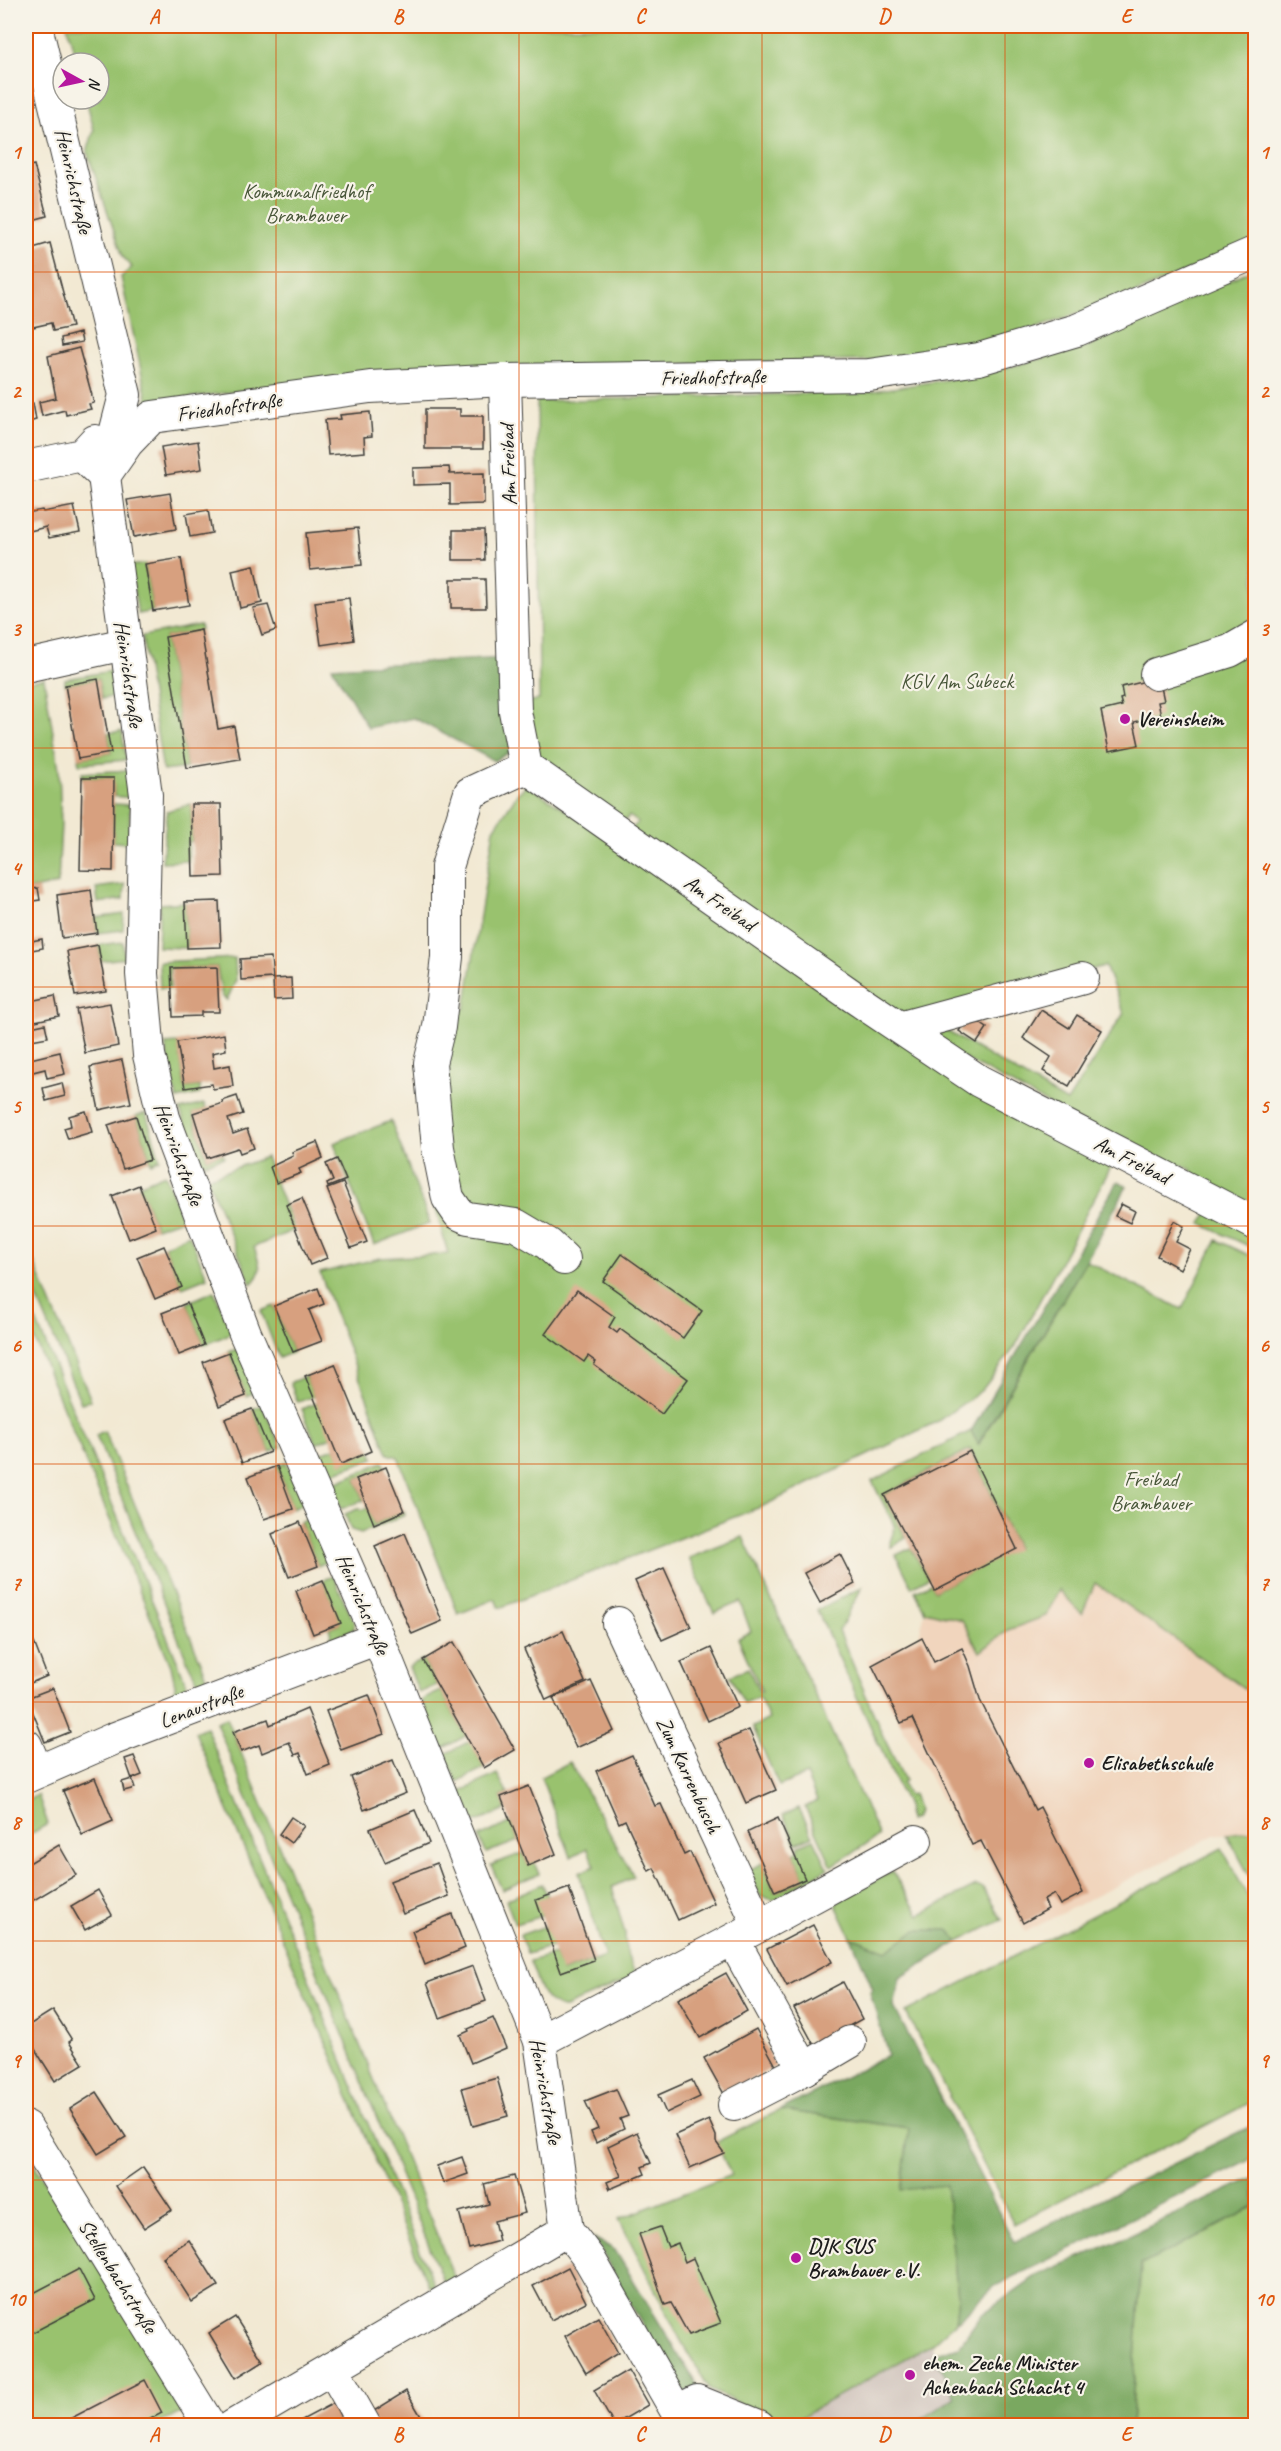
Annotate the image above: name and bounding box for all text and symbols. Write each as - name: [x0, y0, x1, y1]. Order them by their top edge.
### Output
- text: A: [149, 4, 161, 29]
- text: B: [393, 4, 405, 29]
- text: C: [635, 4, 647, 29]
- text: D: [878, 4, 892, 29]
- text: E: [1121, 4, 1135, 29]
- north arrow: [51, 51, 111, 111]
- text: N: [84, 77, 105, 92]
- street label: Heinrichstraße: [49, 126, 99, 238]
- text: 1: [12, 140, 23, 165]
- text: 1: [1260, 140, 1271, 165]
- park label: Kommunalfriedhof Brambauer: [243, 178, 374, 228]
- street label: Friedhofstraße: [660, 363, 768, 391]
- text: 2: [12, 379, 23, 404]
- text: 2: [1260, 379, 1271, 404]
- street label: Friedhofstraße: [175, 387, 285, 427]
- street label: Am Freibad: [493, 420, 522, 506]
- text: 3: [12, 617, 23, 642]
- text: 3: [1260, 617, 1271, 642]
- street label: Heinrichstraße: [109, 619, 150, 731]
- park label: KGV Am Subeck: [901, 668, 1016, 694]
- place label: Vereinsheim: [1137, 706, 1224, 732]
- marker: Vereinsheim: [1118, 712, 1132, 726]
- text: 4: [12, 856, 24, 881]
- text: 4: [1260, 856, 1272, 881]
- street label: Am Freibad: [679, 869, 764, 939]
- text: 5: [12, 1094, 23, 1119]
- text: 5: [1260, 1094, 1271, 1119]
- street label: Heinrichstraße: [148, 1099, 210, 1211]
- street label: Am Freibad: [1090, 1130, 1177, 1192]
- text: 6: [11, 1333, 22, 1358]
- text: 6: [1259, 1333, 1270, 1358]
- park label: Freibad Brambauer: [1111, 1466, 1193, 1516]
- street label: Heinrichstraße: [330, 1550, 397, 1660]
- text: 7: [12, 1571, 23, 1596]
- text: 7: [1260, 1571, 1271, 1596]
- street label: Lenaustraße: [156, 1677, 248, 1734]
- street label: Zum Karrenbusch: [651, 1713, 728, 1839]
- place label: Elisabethschule: [1101, 1750, 1214, 1776]
- marker: Elisabethschule: [1082, 1756, 1096, 1770]
- text: 8: [12, 1810, 24, 1835]
- text: 8: [1260, 1810, 1272, 1835]
- street label: Heinrichstraße: [524, 2036, 568, 2148]
- text: 9: [12, 2048, 23, 2073]
- text: 9: [1260, 2048, 1271, 2073]
- street label: Stellenbachstraße: [73, 2214, 164, 2339]
- place label: DJK SUS Brambauer e.V.: [808, 2233, 920, 2283]
- marker: DJK SUS Brambauer e.V.: [789, 2251, 803, 2265]
- text: 10: [7, 2287, 27, 2312]
- text: 10: [1255, 2287, 1275, 2312]
- place label: ehem. Zeche Minister Achenbach Schacht 4: [922, 2350, 1086, 2400]
- marker: ehem. Zeche Minister Achenbach Schacht 4: [903, 2368, 917, 2382]
- text: A: [149, 2422, 161, 2447]
- text: B: [393, 2422, 405, 2447]
- text: C: [635, 2422, 647, 2447]
- text: D: [878, 2422, 892, 2447]
- text: E: [1121, 2422, 1135, 2447]

